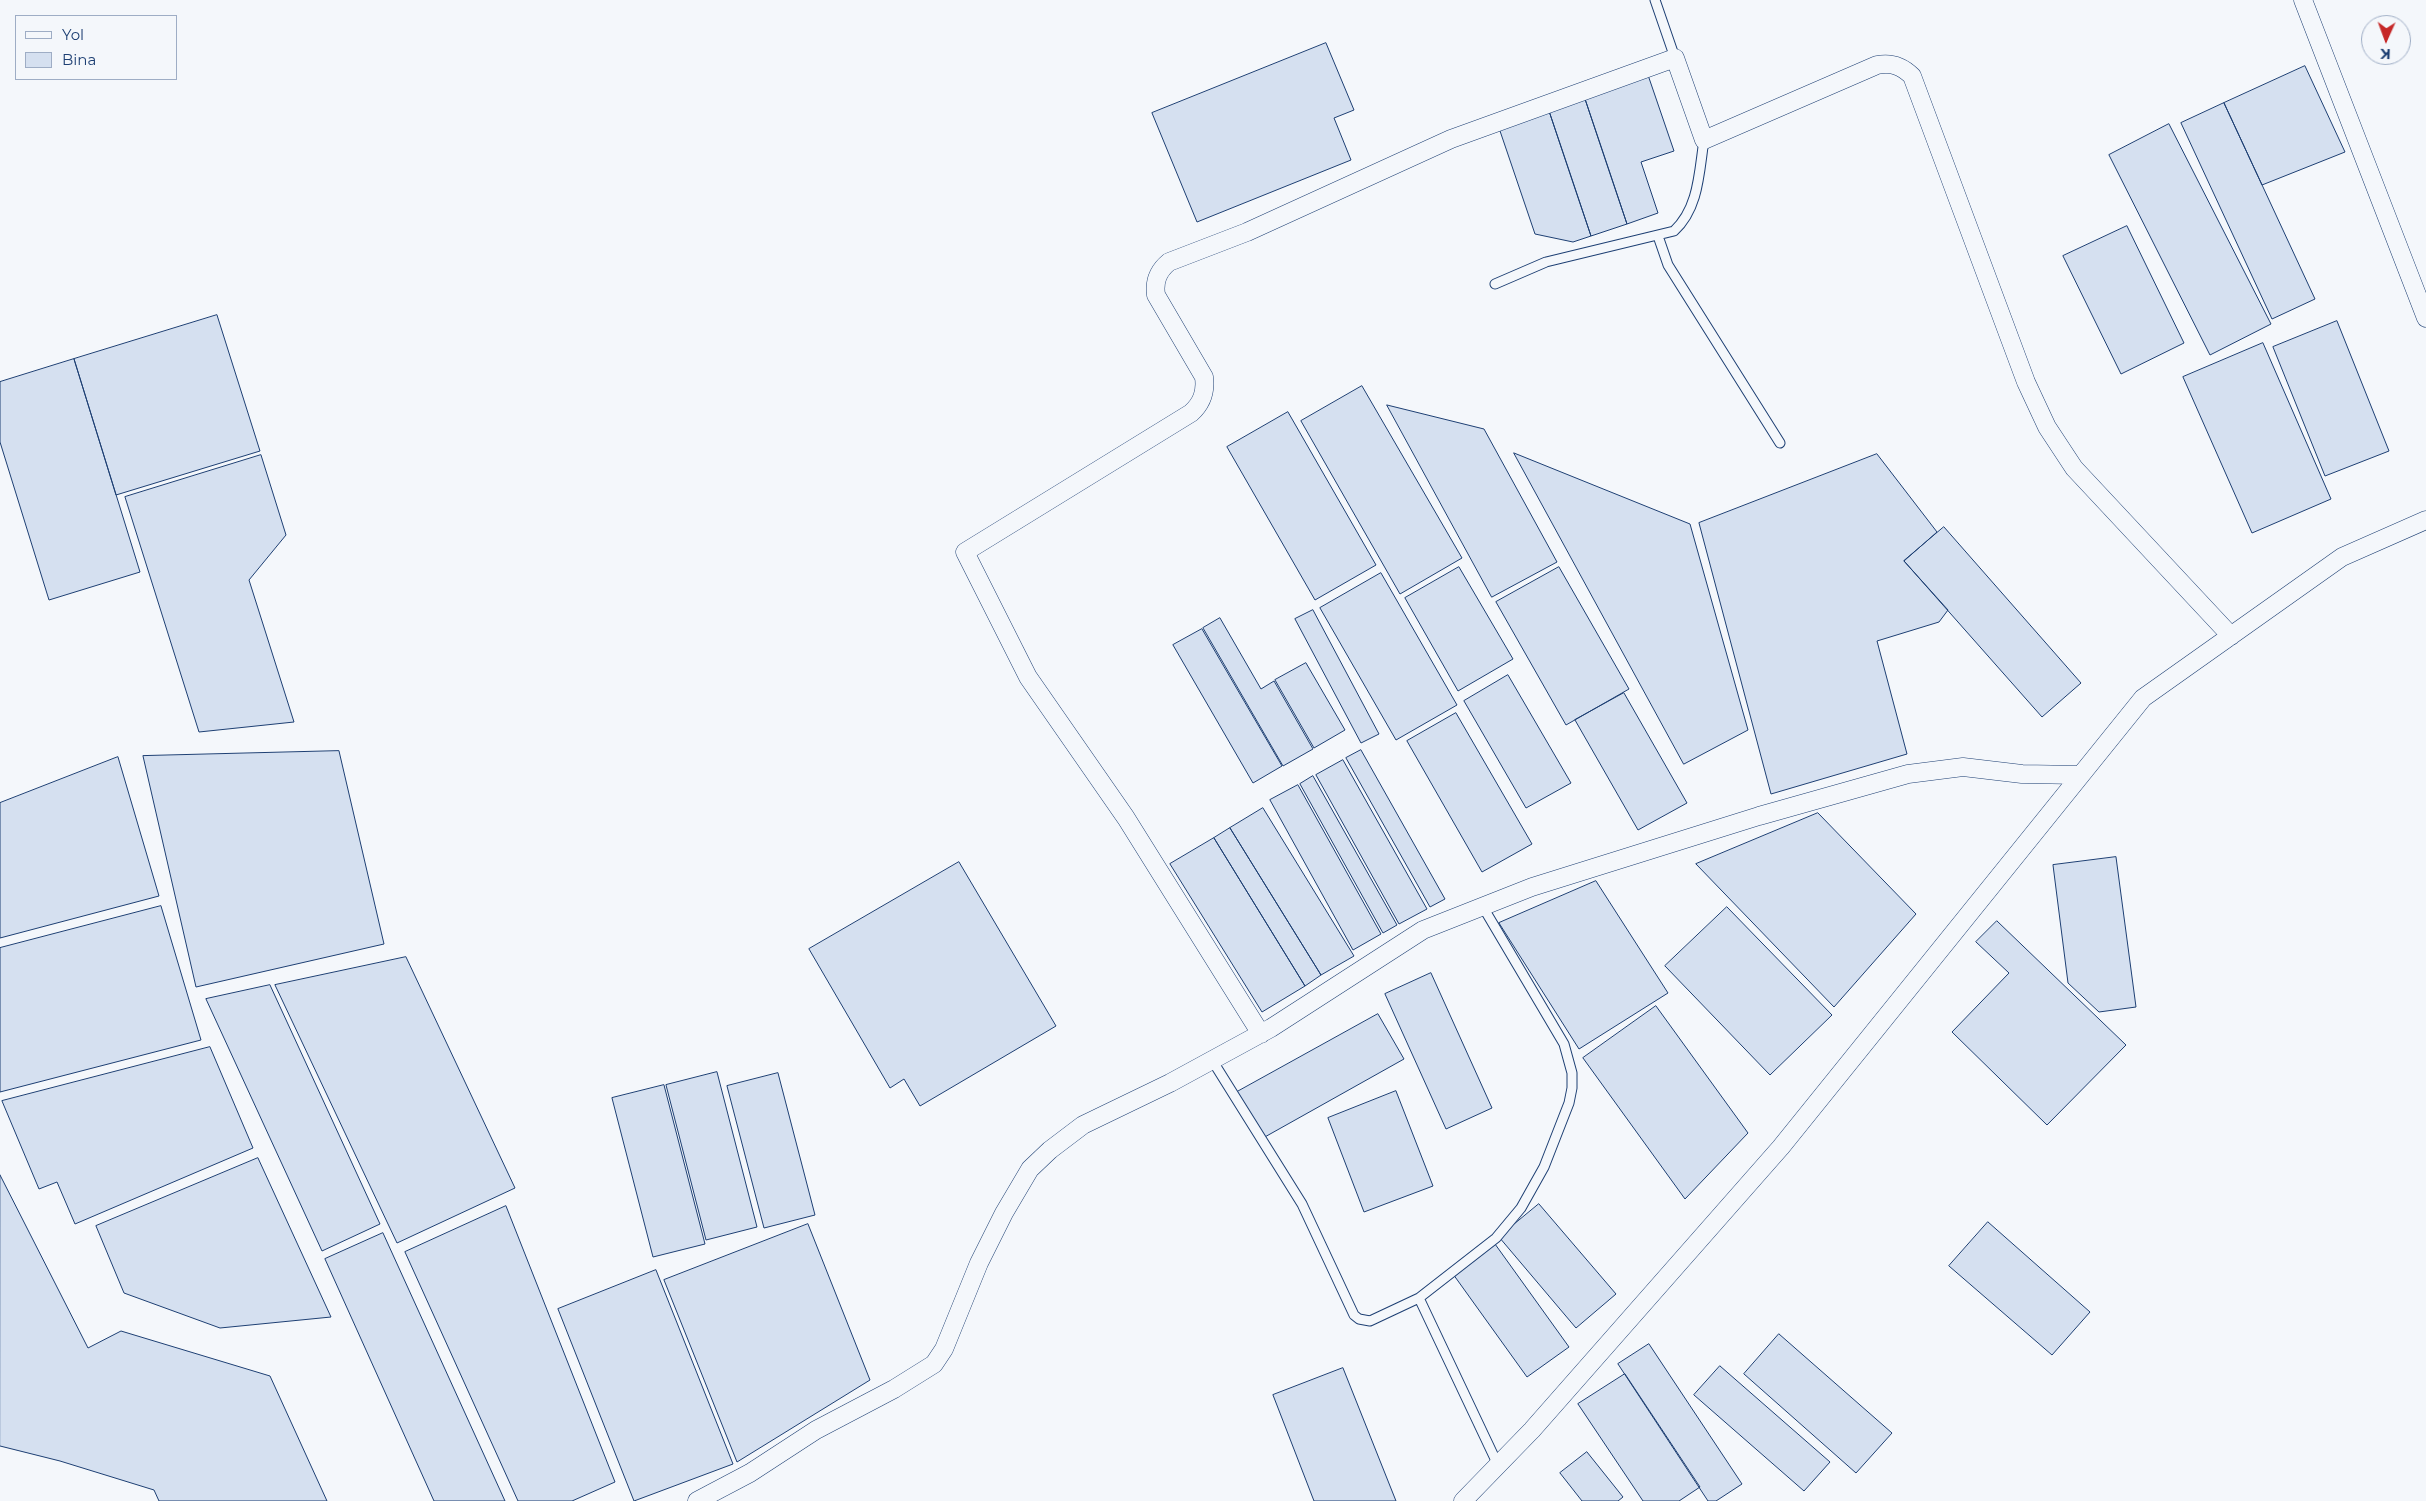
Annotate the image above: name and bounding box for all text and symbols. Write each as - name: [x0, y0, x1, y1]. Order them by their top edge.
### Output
- legend: [15, 15, 178, 80]
- north arrow: [2361, 15, 2411, 65]
- text: Yol: [62, 25, 84, 44]
- text: K: [2380, 45, 2391, 63]
- text: Bina: [62, 50, 96, 69]

